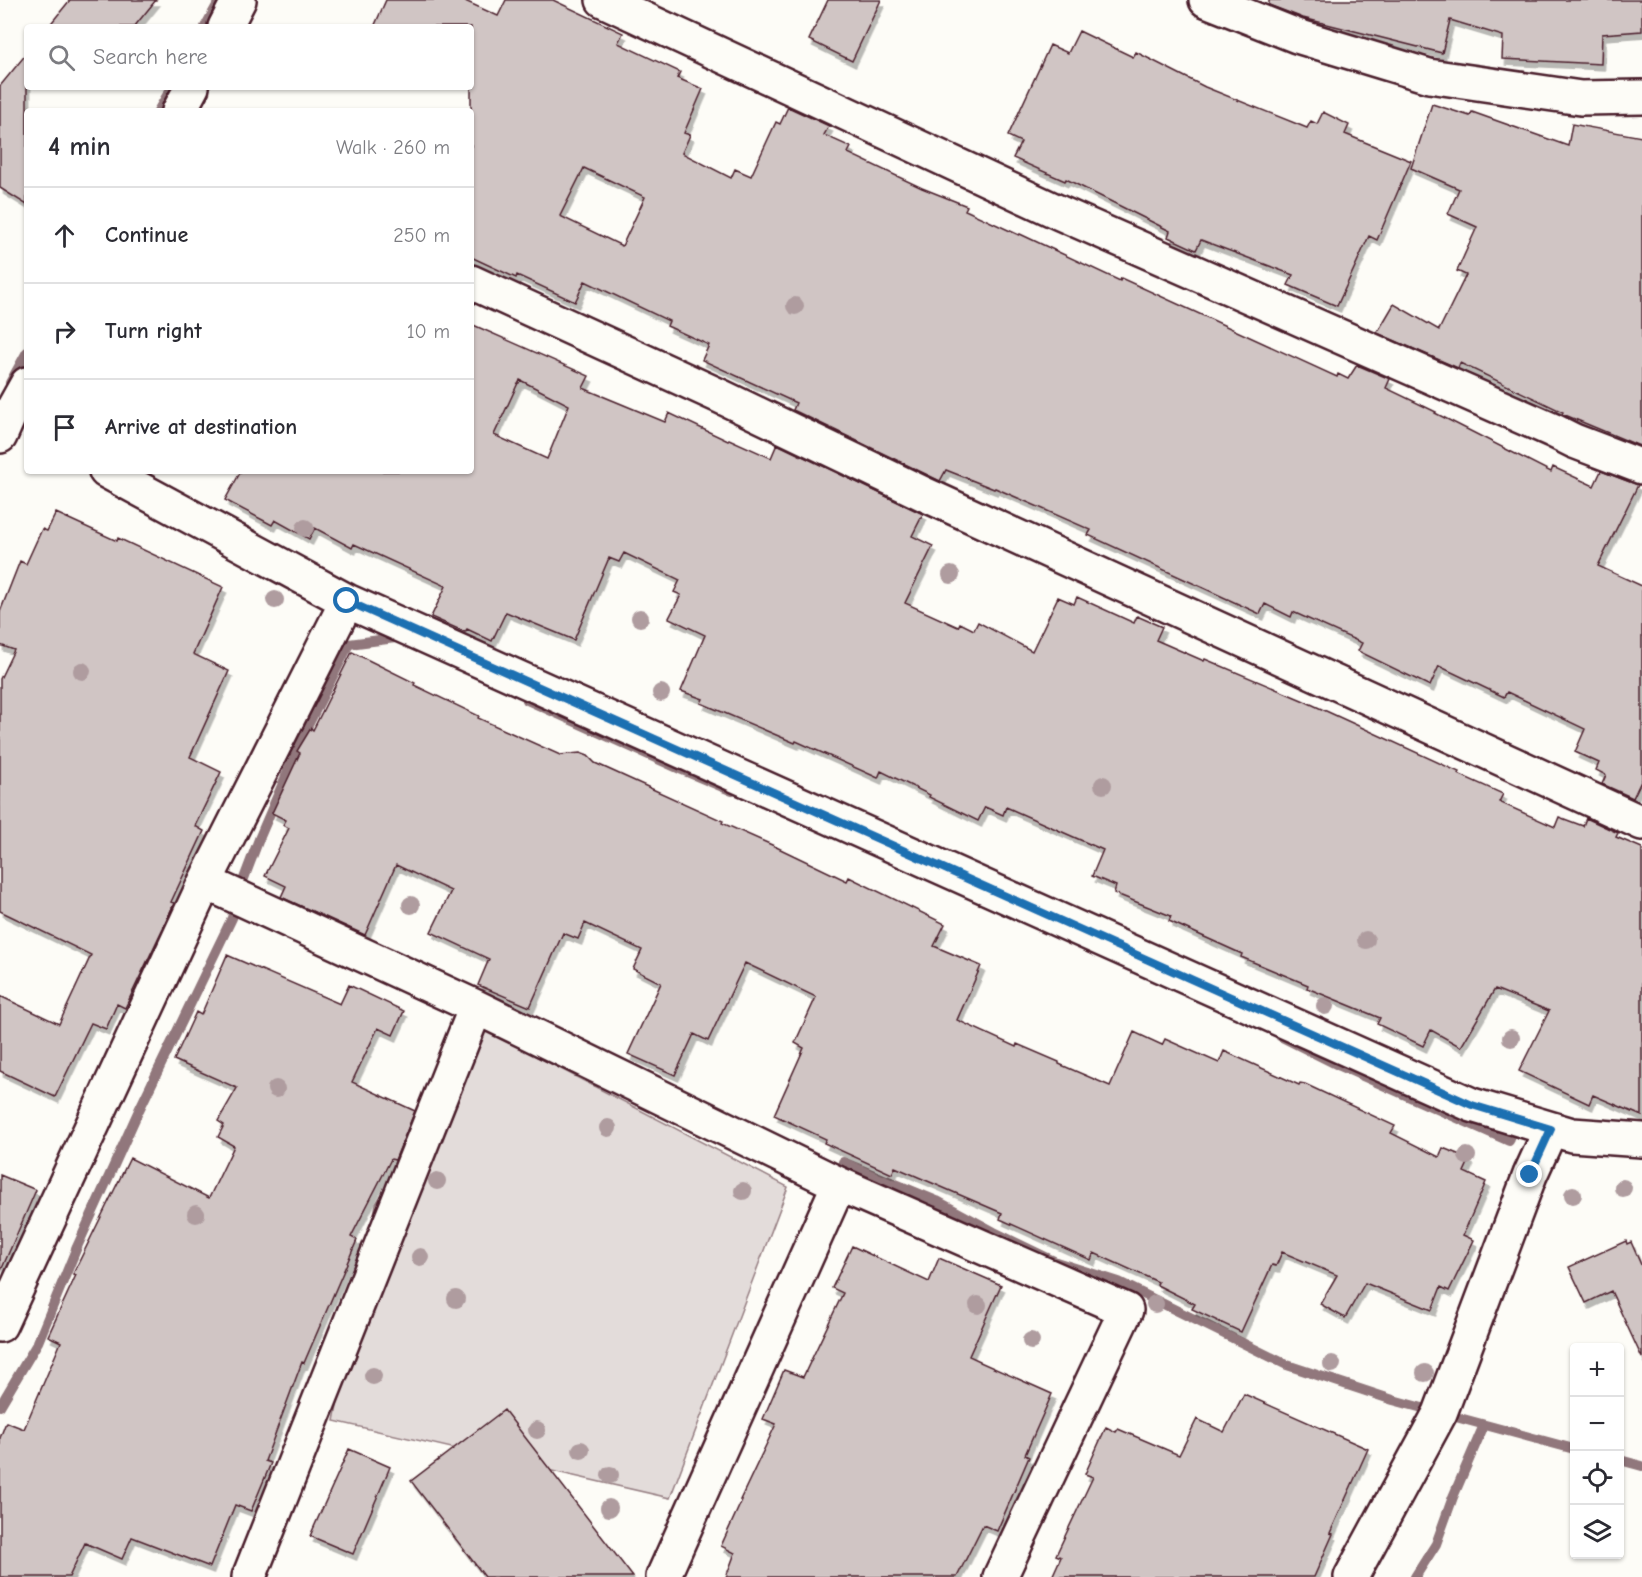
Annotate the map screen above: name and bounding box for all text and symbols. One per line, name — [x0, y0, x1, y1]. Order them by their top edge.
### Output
search box — [24, 24, 474, 90]
icon: search — [45, 41, 78, 74]
text: Search here — [93, 44, 208, 70]
text: 4 min — [48, 132, 111, 162]
text: Walk · 260 m — [336, 136, 450, 159]
icon: ahead — [48, 219, 81, 252]
text: Continue — [105, 222, 188, 248]
text: 250 m — [393, 224, 450, 247]
icon: right — [48, 315, 81, 348]
text: Turn right — [105, 318, 202, 344]
text: 10 m — [407, 320, 450, 343]
icon: arrive — [48, 411, 81, 444]
text: Arrive at destination — [105, 414, 297, 440]
route start — [333, 587, 359, 613]
route end — [1516, 1161, 1542, 1187]
map controls — [1570, 1343, 1624, 1559]
button: + — [1570, 1343, 1624, 1397]
button: − — [1570, 1397, 1624, 1451]
button: locate — [1570, 1451, 1624, 1505]
button: layers — [1570, 1505, 1624, 1559]

